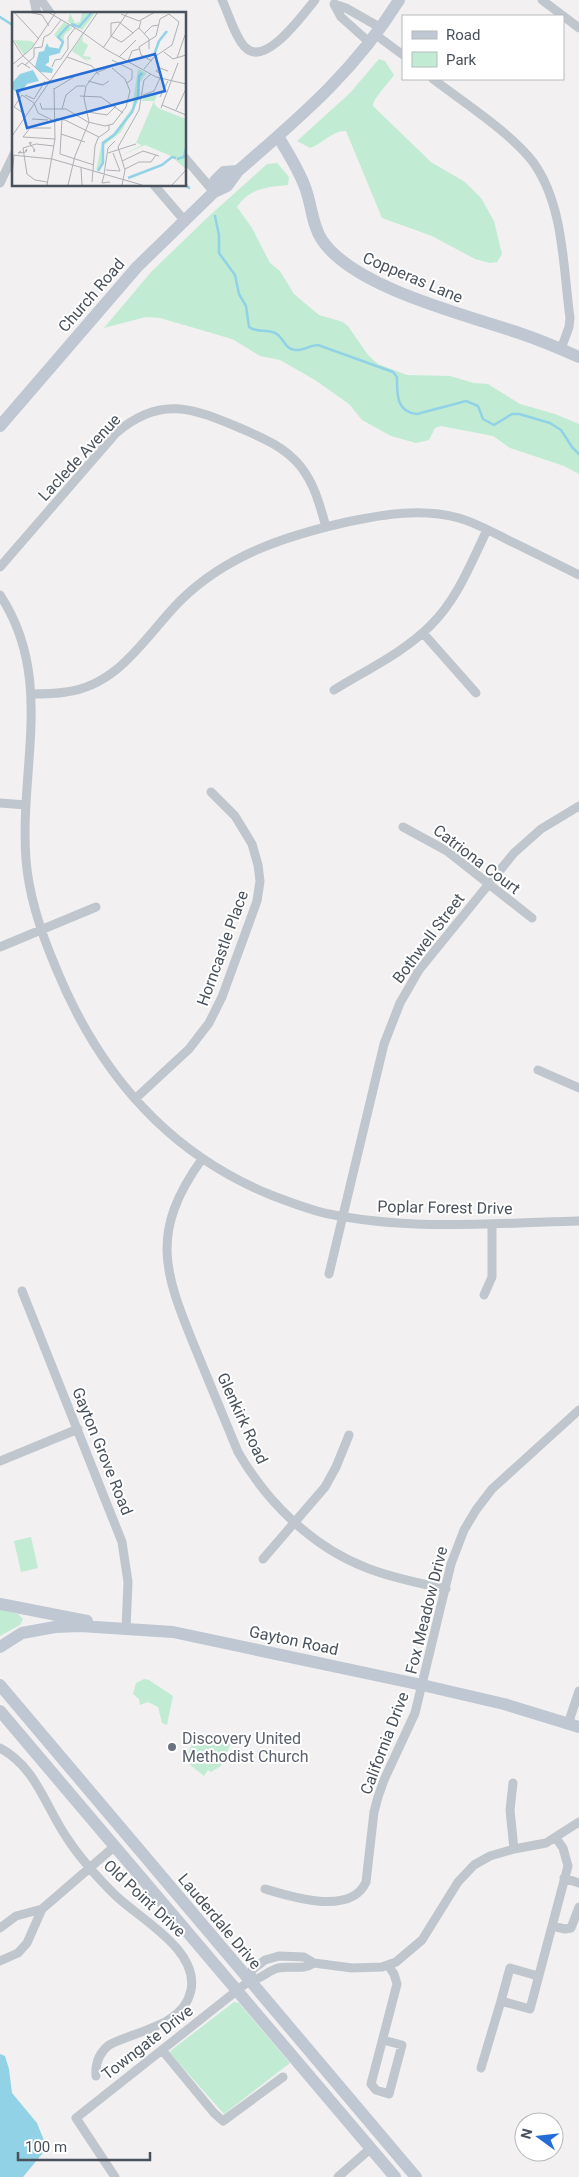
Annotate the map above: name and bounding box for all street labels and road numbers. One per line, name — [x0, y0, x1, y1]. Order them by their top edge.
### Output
street label: Copperas Lane — [360, 248, 466, 307]
street label: Church Road — [54, 255, 128, 336]
street label: Laclede Avenue — [34, 410, 124, 505]
street label: Catriona Court — [430, 821, 524, 898]
street label: Horncastle Place — [193, 888, 252, 1008]
street label: Bothwell Street — [388, 890, 468, 987]
street label: Poplar Forest Drive — [377, 1197, 513, 1218]
street label: Glenkirk Road — [213, 1370, 272, 1467]
street label: Gayton Grove Road — [68, 1385, 137, 1518]
street label: Fox Meadow Drive — [401, 1544, 452, 1676]
street label: Gayton Road — [248, 1622, 340, 1659]
street label: California Drive — [356, 1689, 413, 1797]
street label: Old Point Drive — [100, 1856, 189, 1941]
street label: Lauderdale Drive — [174, 1870, 265, 1973]
street label: Towngate Drive — [98, 2001, 197, 2084]

